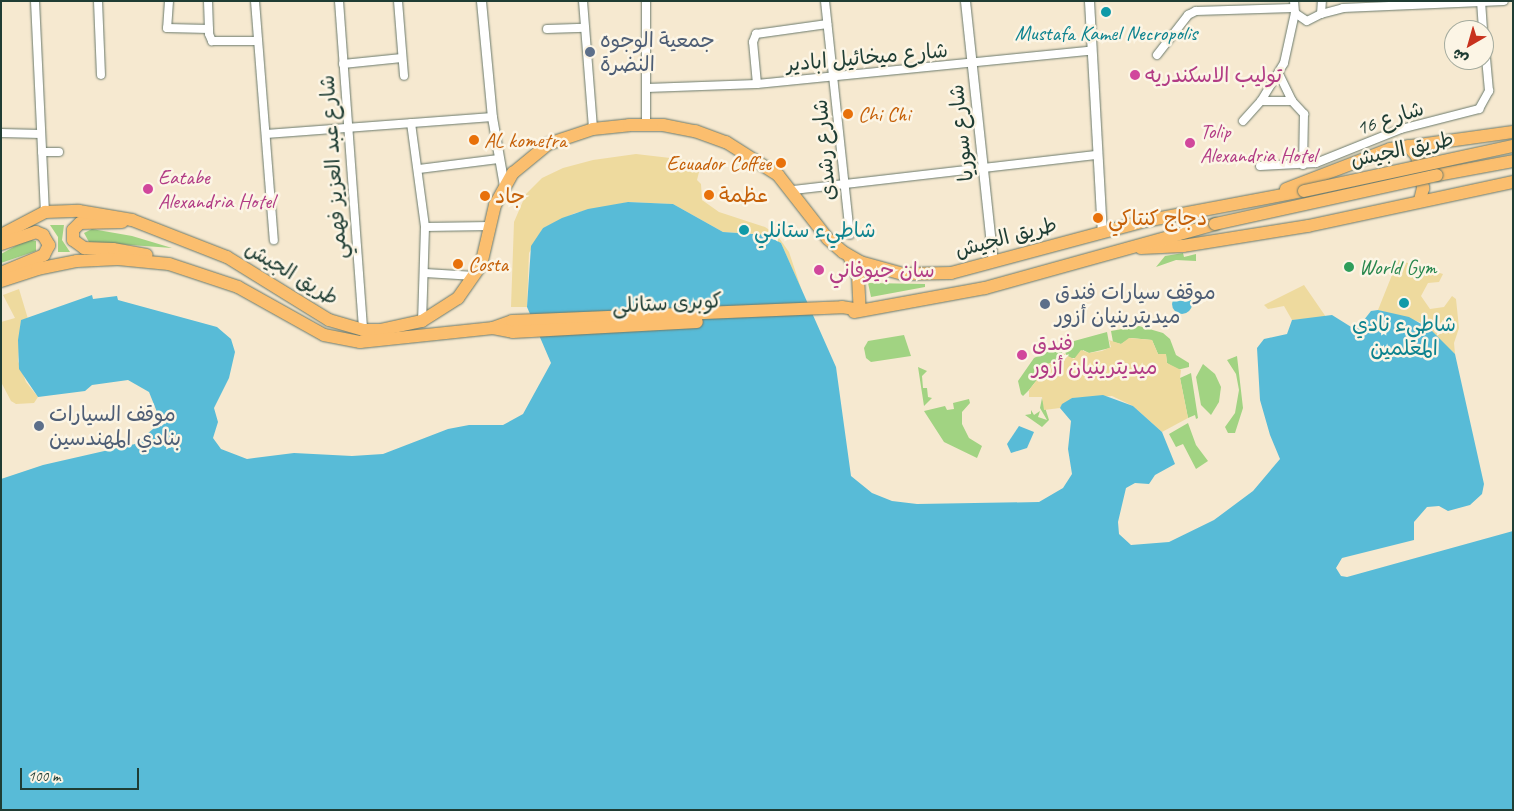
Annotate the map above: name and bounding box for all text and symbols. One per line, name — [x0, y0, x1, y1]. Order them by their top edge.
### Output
marker: Mustafa Kamel Necropolis — [1100, 6, 1112, 18]
place label: Mustafa Kamel Necropolis — [1014, 20, 1198, 46]
north arrow — [1444, 20, 1494, 70]
place label: جمعية الوجوه النضرة — [600, 27, 715, 77]
street label: شارع ميخائيل ابادير — [785, 37, 949, 77]
text: ش — [1449, 45, 1471, 68]
marker: جمعية الوجوه النضرة — [584, 46, 596, 58]
place label: توليب الاسكندريه — [1145, 62, 1282, 88]
marker: توليب الاسكندريه — [1129, 69, 1141, 81]
street label: شارع عبد العزيز فهمي — [314, 74, 352, 260]
street label: شارع سوريا — [943, 83, 979, 183]
street label: شارع 16 — [1353, 95, 1427, 141]
street label: شارع رشدى — [807, 98, 841, 202]
place label: Chi Chi — [858, 101, 910, 127]
marker: Chi Chi — [842, 108, 854, 120]
place label: Tolip Alexandria Hotel — [1200, 118, 1317, 168]
street label: طريق الجيش — [1348, 126, 1456, 172]
place label: AL kometra — [484, 127, 566, 153]
marker: AL kometra — [468, 134, 480, 146]
marker: Tolip Alexandria Hotel — [1184, 137, 1196, 149]
place label: Ecuador Coffee — [666, 150, 771, 176]
marker: Ecuador Coffee — [775, 157, 787, 169]
place label: Eatabe Alexandria Hotel — [158, 164, 275, 214]
place label: عظمة — [719, 182, 768, 208]
marker: Eatabe Alexandria Hotel — [142, 183, 154, 195]
place label: جاد — [495, 183, 525, 209]
marker: عظمة — [703, 189, 715, 201]
marker: جاد — [479, 190, 491, 202]
place label: دجاج كنتاكي — [1108, 205, 1207, 231]
street label: طريق الجيش — [952, 211, 1060, 263]
marker: دجاج كنتاكي — [1092, 212, 1104, 224]
place label: شاطيء ستانلي — [754, 217, 876, 243]
marker: شاطيء ستانلي — [738, 224, 750, 236]
street label: طريق الجيش — [241, 235, 343, 311]
place label: Costa — [468, 251, 508, 277]
place label: World Gym — [1359, 254, 1436, 280]
place label: سان جيوفاني — [829, 257, 935, 283]
marker: Costa — [452, 258, 464, 270]
marker: World Gym — [1343, 261, 1355, 273]
marker: سان جيوفاني — [813, 264, 825, 276]
place label: موقف سيارات فندق ميديترينيان أزور — [1055, 279, 1216, 329]
street label: كوبرى ستانلى — [611, 288, 723, 318]
marker: شاطيء نادي المعلمين — [1398, 297, 1410, 309]
marker: موقف سيارات فندق ميديترينيان أزور — [1039, 298, 1051, 310]
place label: شاطيء نادي المعلمين — [1352, 311, 1456, 361]
place label: فندق ميديترينيان أزور — [1032, 330, 1158, 380]
marker: فندق ميديترينيان أزور — [1016, 349, 1028, 361]
place label: موقف السيارات بنادي المهندسين — [49, 401, 181, 451]
marker: موقف السيارات بنادي المهندسين — [33, 420, 45, 432]
scale bar — [22, 758, 141, 790]
text: 100 m — [28, 767, 60, 786]

